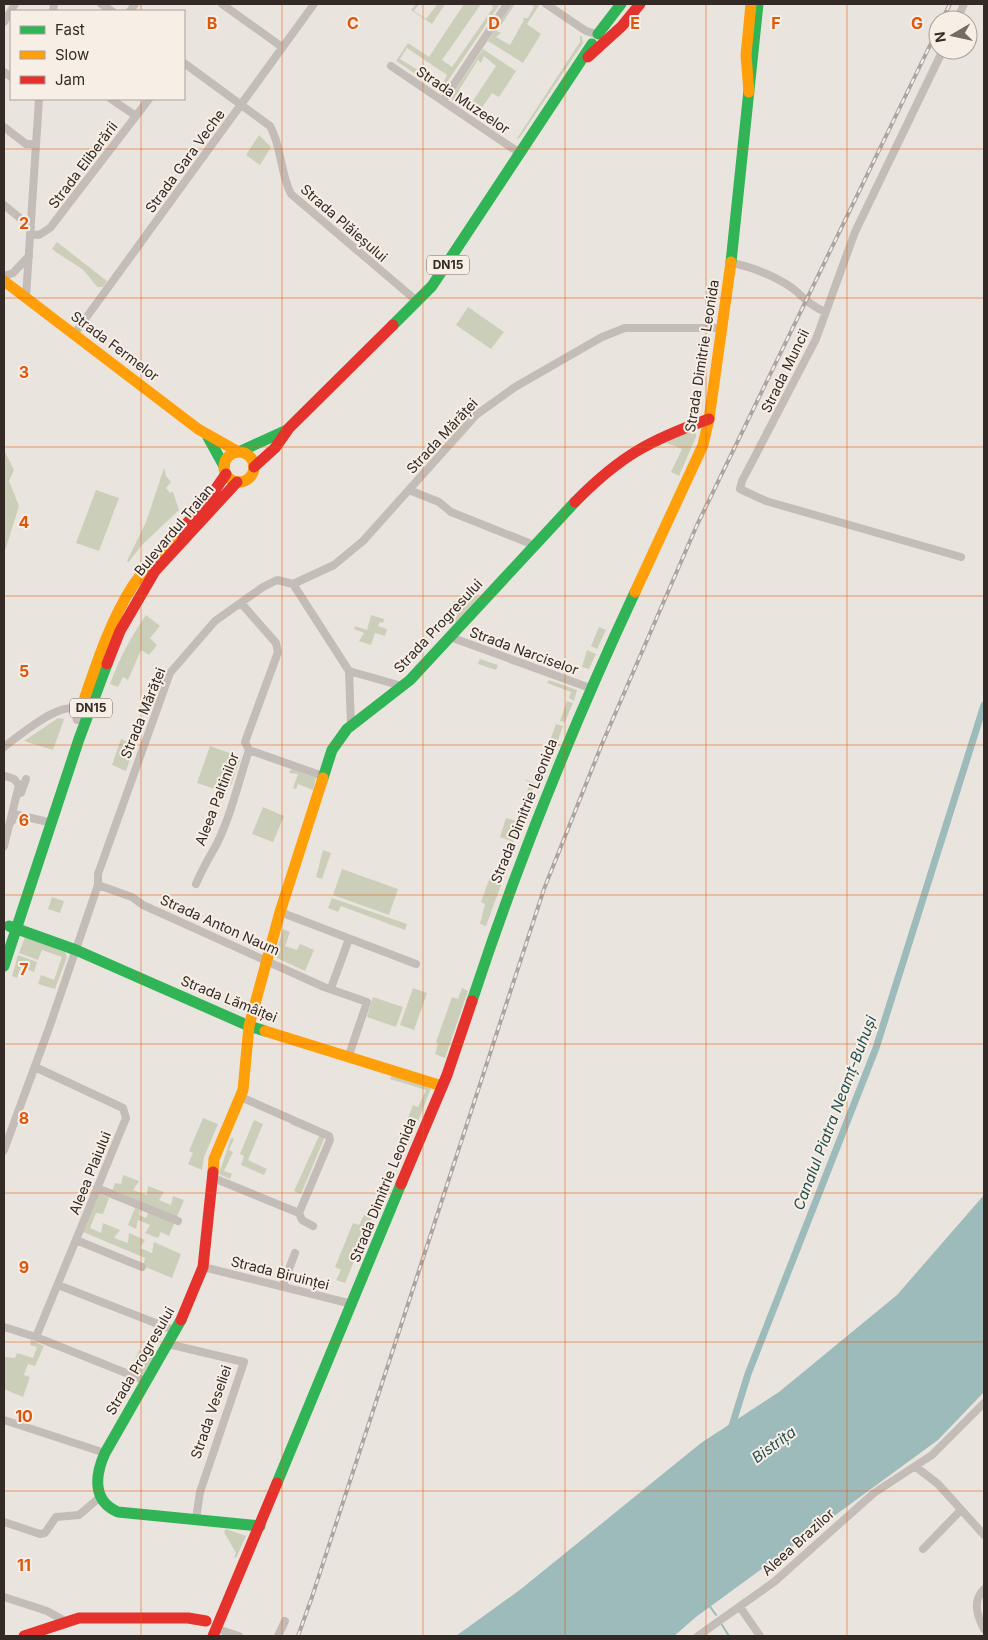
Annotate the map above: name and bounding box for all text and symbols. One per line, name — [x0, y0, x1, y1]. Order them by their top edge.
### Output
legend — [10, 10, 185, 100]
north arrow — [928, 10, 978, 60]
text: B — [207, 13, 217, 33]
text: C — [347, 13, 359, 33]
text: D — [488, 13, 500, 33]
text: E — [630, 13, 640, 33]
text: F — [771, 13, 781, 33]
text: G — [911, 13, 923, 33]
text: Fast — [55, 20, 85, 39]
text: N — [930, 31, 949, 44]
text: Slow — [55, 45, 89, 64]
street label: Strada Muzeelor — [413, 62, 513, 137]
text: Jam — [55, 70, 85, 89]
street label: Strada Gara Veche — [141, 106, 228, 216]
street label: Strada Eliberării — [44, 118, 121, 212]
street label: Strada Plăieșului — [297, 180, 391, 266]
text: 2 — [19, 213, 29, 233]
road number: DN15 — [427, 256, 469, 274]
street label: Strada Dimitrie Leonida — [681, 278, 722, 433]
street label: Strada Fermelor — [68, 307, 163, 384]
street label: Strada Muncii — [757, 326, 812, 415]
text: 3 — [19, 362, 29, 382]
street label: Strada Mărăței — [402, 394, 482, 478]
street label: Bulevardul Traian — [130, 480, 217, 579]
text: 4 — [19, 512, 30, 532]
street label: Strada Progresului — [390, 575, 485, 676]
street label: Strada Narciselor — [467, 623, 581, 678]
text: 5 — [19, 661, 29, 681]
street label: Strada Mărăței — [117, 665, 169, 761]
road number: DN15 — [70, 698, 112, 718]
street label: Strada Dimitrie Leonida — [487, 736, 560, 886]
street label: Aleea Paltinilor — [191, 750, 242, 848]
text: 6 — [19, 810, 29, 830]
street label: Strada Anton Naum — [158, 891, 283, 959]
text: 7 — [19, 959, 29, 979]
street label: Strada Lămâiței — [178, 971, 280, 1027]
water label: Canalul Piatra Neamț-Buhuși — [789, 1013, 881, 1213]
text: 8 — [19, 1108, 29, 1128]
street label: Strada Dimitrie Leonida — [346, 1115, 419, 1265]
street label: Aleea Plaiului — [65, 1129, 114, 1217]
street label: Strada Biruinței — [229, 1252, 331, 1294]
text: 9 — [19, 1257, 29, 1277]
street label: Strada Progresului — [102, 1304, 177, 1418]
street label: Strada Veseliei — [187, 1363, 235, 1461]
text: 10 — [15, 1406, 33, 1426]
water label: Bistrița — [748, 1422, 799, 1467]
street label: Aleea Brazilor — [758, 1505, 837, 1579]
text: 11 — [17, 1555, 31, 1575]

